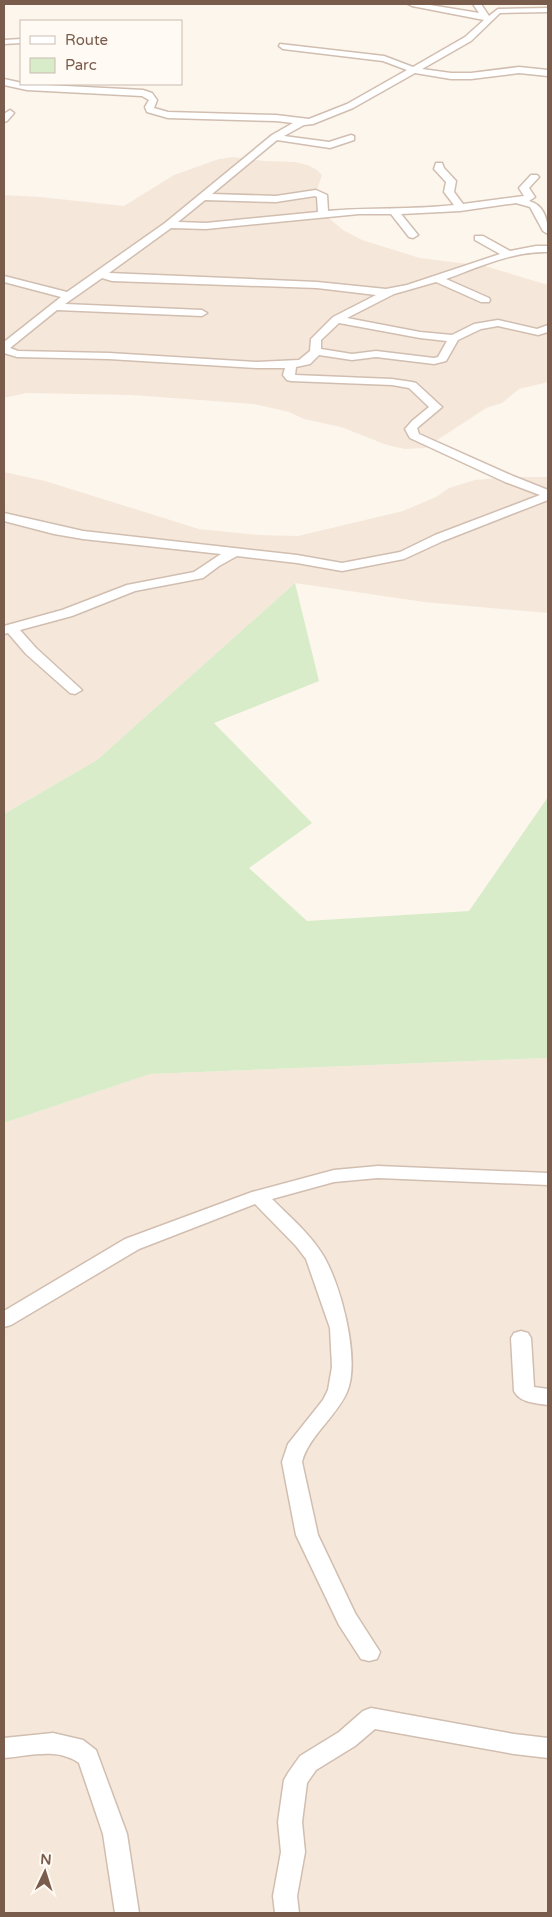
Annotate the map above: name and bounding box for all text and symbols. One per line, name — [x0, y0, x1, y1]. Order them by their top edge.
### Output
legend — [20, 20, 182, 85]
text: Route — [65, 31, 108, 49]
text: Parc — [65, 56, 97, 74]
north arrow — [20, 1847, 70, 1897]
text: N — [40, 1851, 52, 1868]

